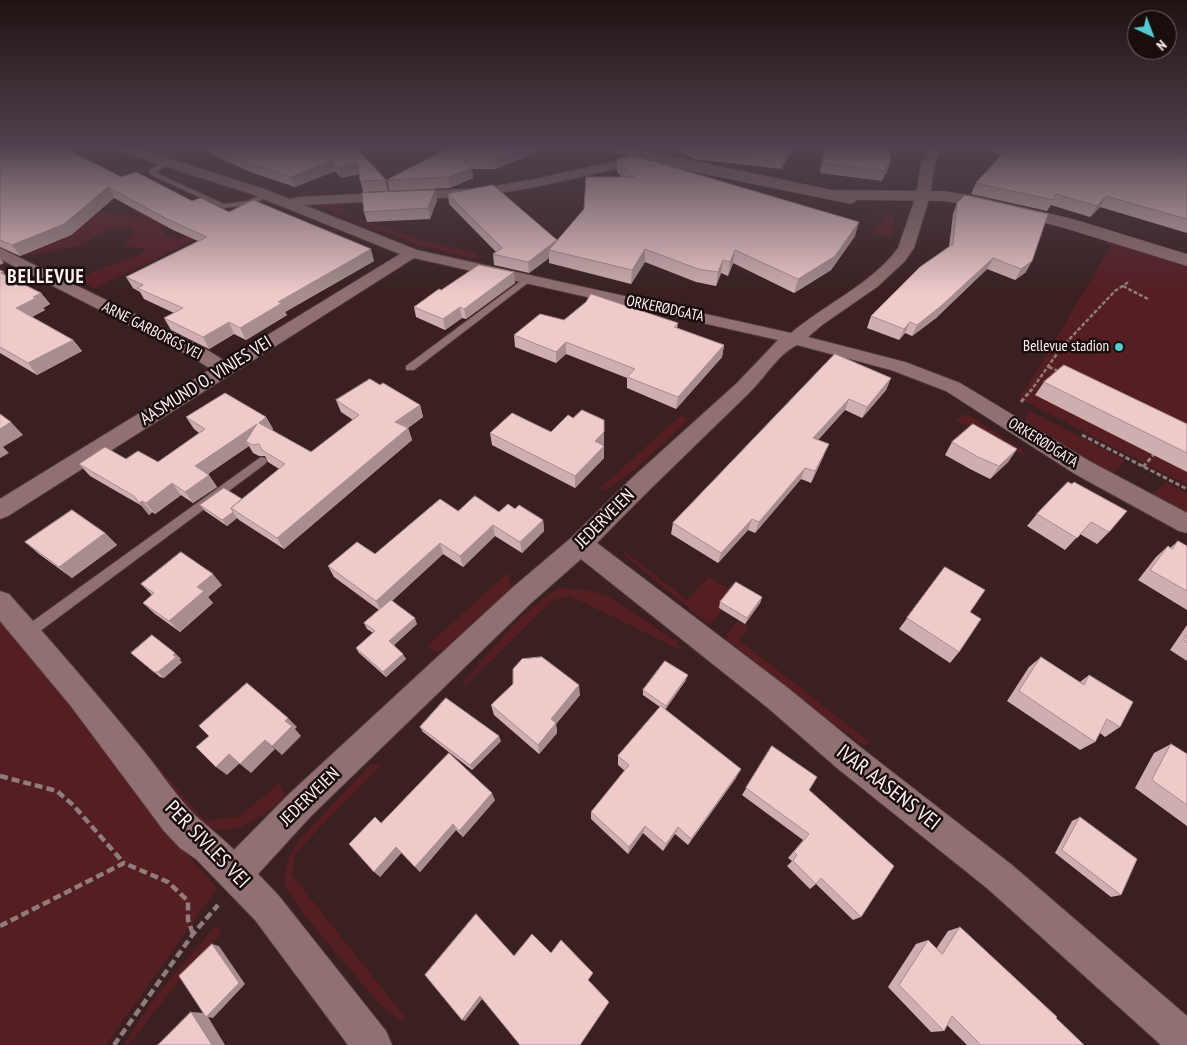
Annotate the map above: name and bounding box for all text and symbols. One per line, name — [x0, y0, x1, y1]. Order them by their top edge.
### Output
north arrow — [1127, 10, 1177, 60]
text: N — [1153, 36, 1170, 54]
district label: BELLEVUE — [6, 267, 86, 289]
street label: ORKERØDGATA — [625, 292, 705, 326]
street label: ARNE GARBORGS VEI — [99, 298, 205, 364]
street label: AASMUND O. VINJES VEI — [136, 332, 276, 430]
place label: Bellevue stadion — [1023, 338, 1109, 356]
marker: Bellevue stadion — [1113, 341, 1125, 353]
street label: ORKERØDGATA — [1005, 414, 1081, 472]
street label: JEDERVEIEN — [571, 485, 639, 553]
street label: IVAR AASENS VEI — [831, 740, 945, 836]
street label: JEDERVEIEN — [276, 763, 344, 831]
street label: PER SIVLES VEI — [159, 796, 255, 894]

